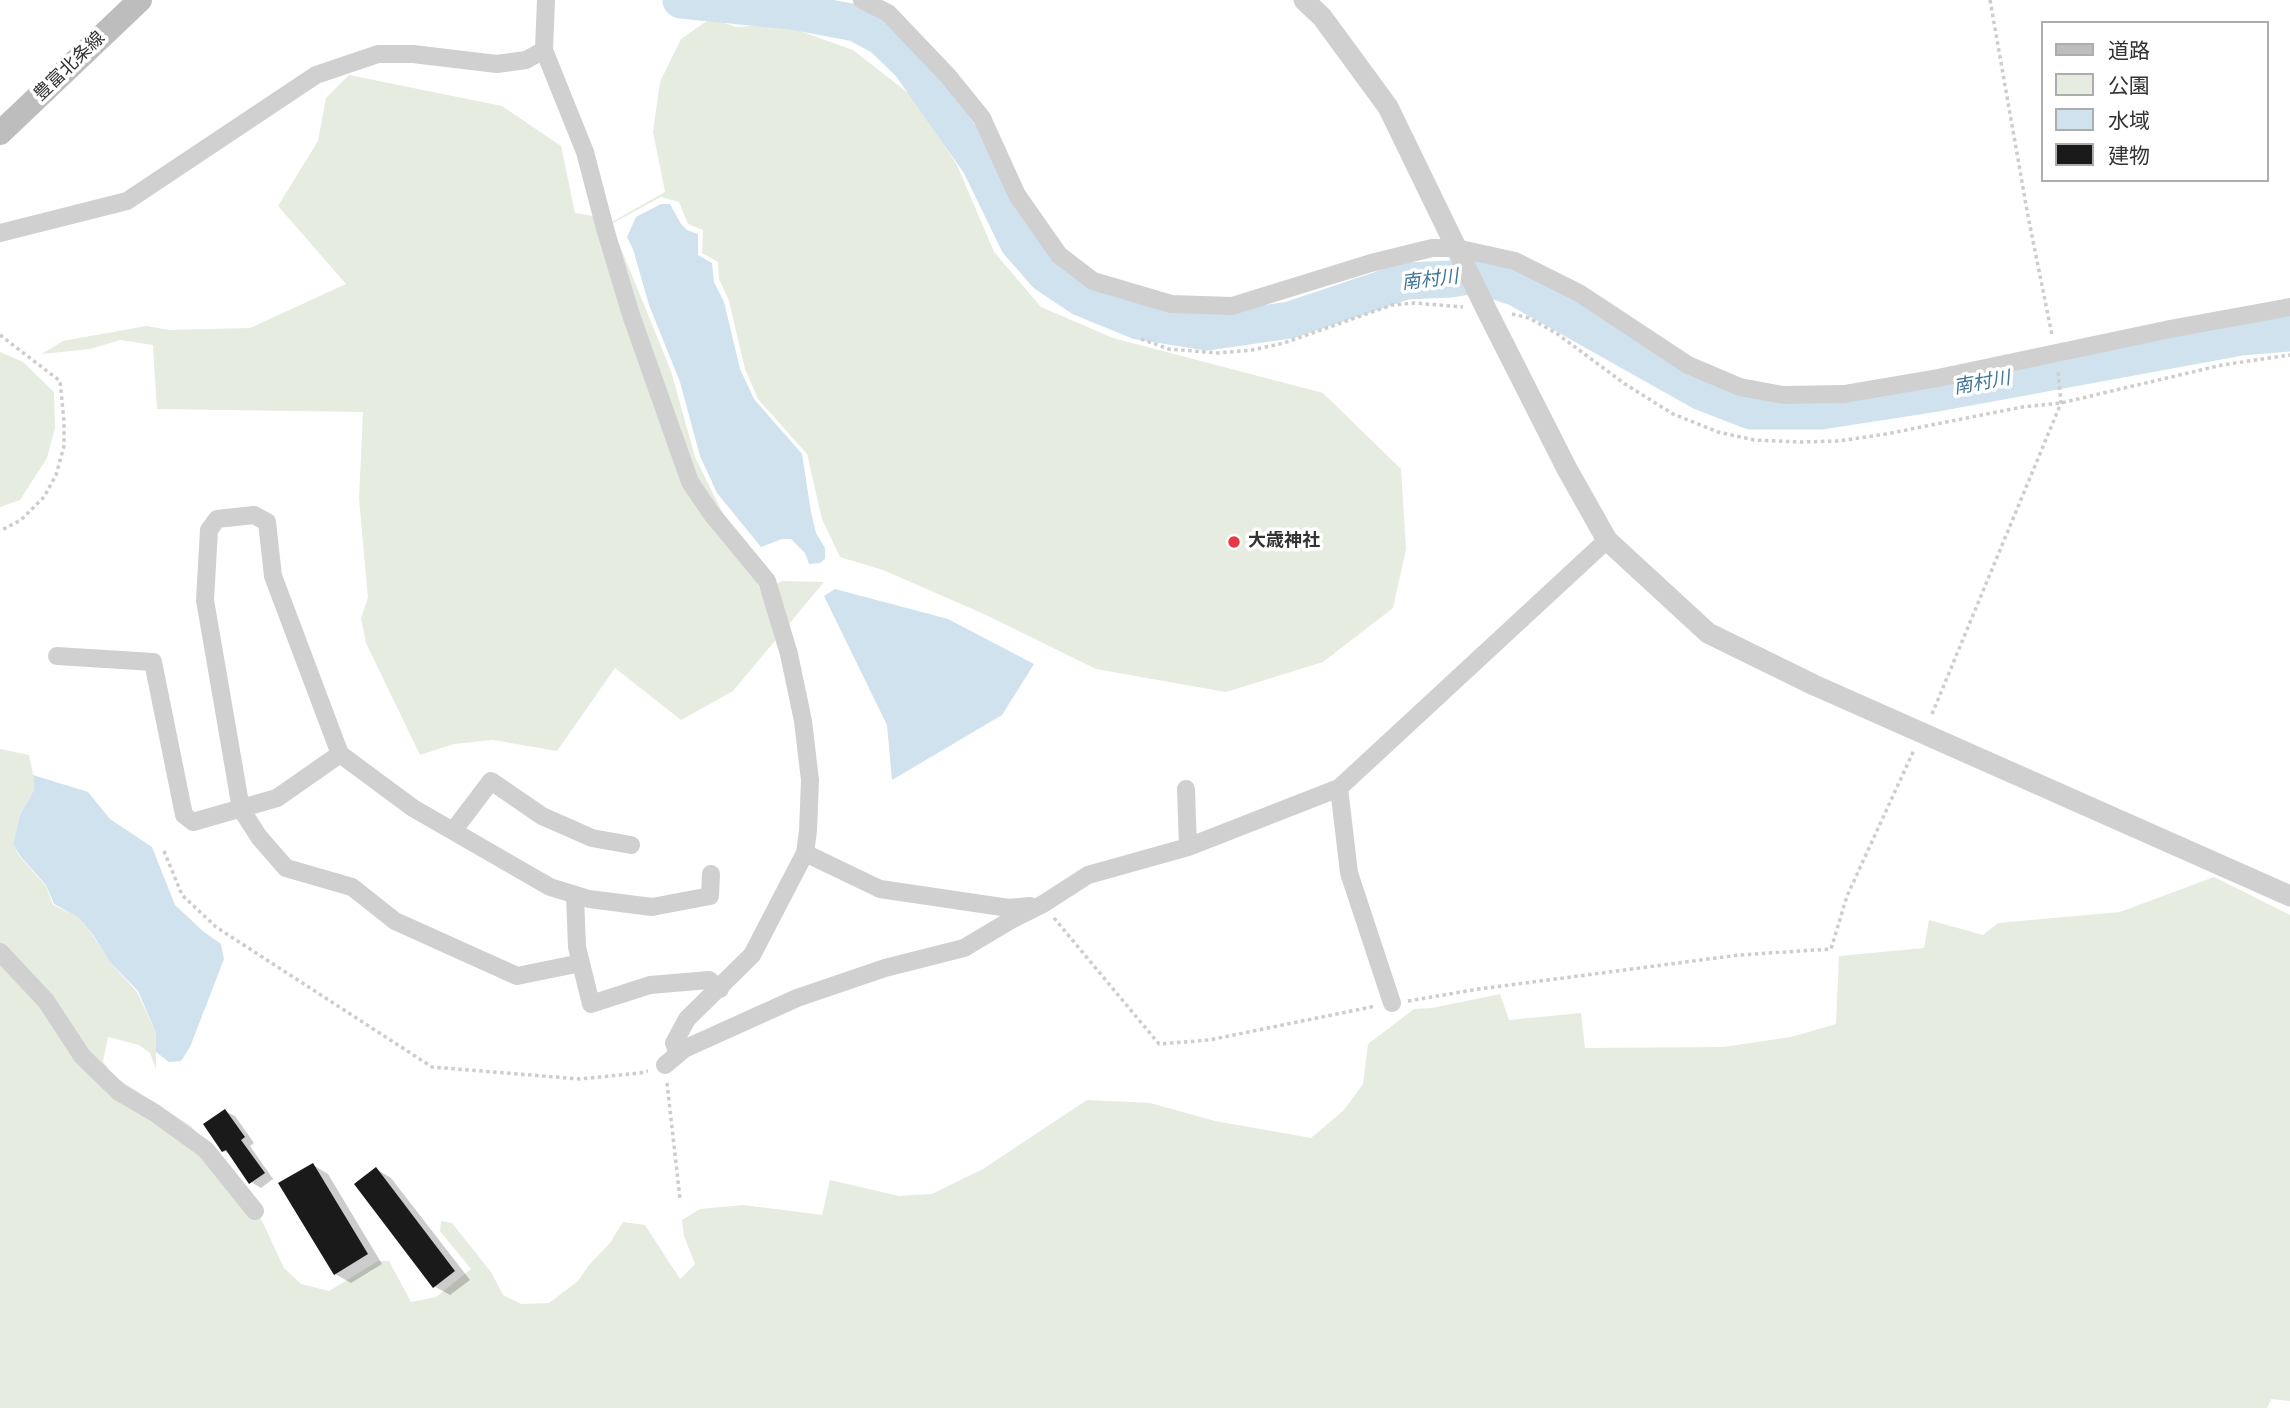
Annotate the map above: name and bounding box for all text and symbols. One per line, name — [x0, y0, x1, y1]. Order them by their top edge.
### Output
legend — [2042, 21, 2269, 182]
street label: 豊富北条線 — [30, 28, 110, 106]
text: 道路 — [2108, 37, 2150, 65]
text: 公園 — [2108, 72, 2150, 100]
text: 水域 — [2108, 107, 2150, 135]
text: 建物 — [2108, 142, 2150, 170]
water label: 南村川 — [1400, 266, 1460, 296]
water label: 南村川 — [1952, 368, 2012, 400]
place label: 大歳神社 — [1248, 531, 1320, 553]
marker: 大歳神社 — [1226, 534, 1242, 550]

